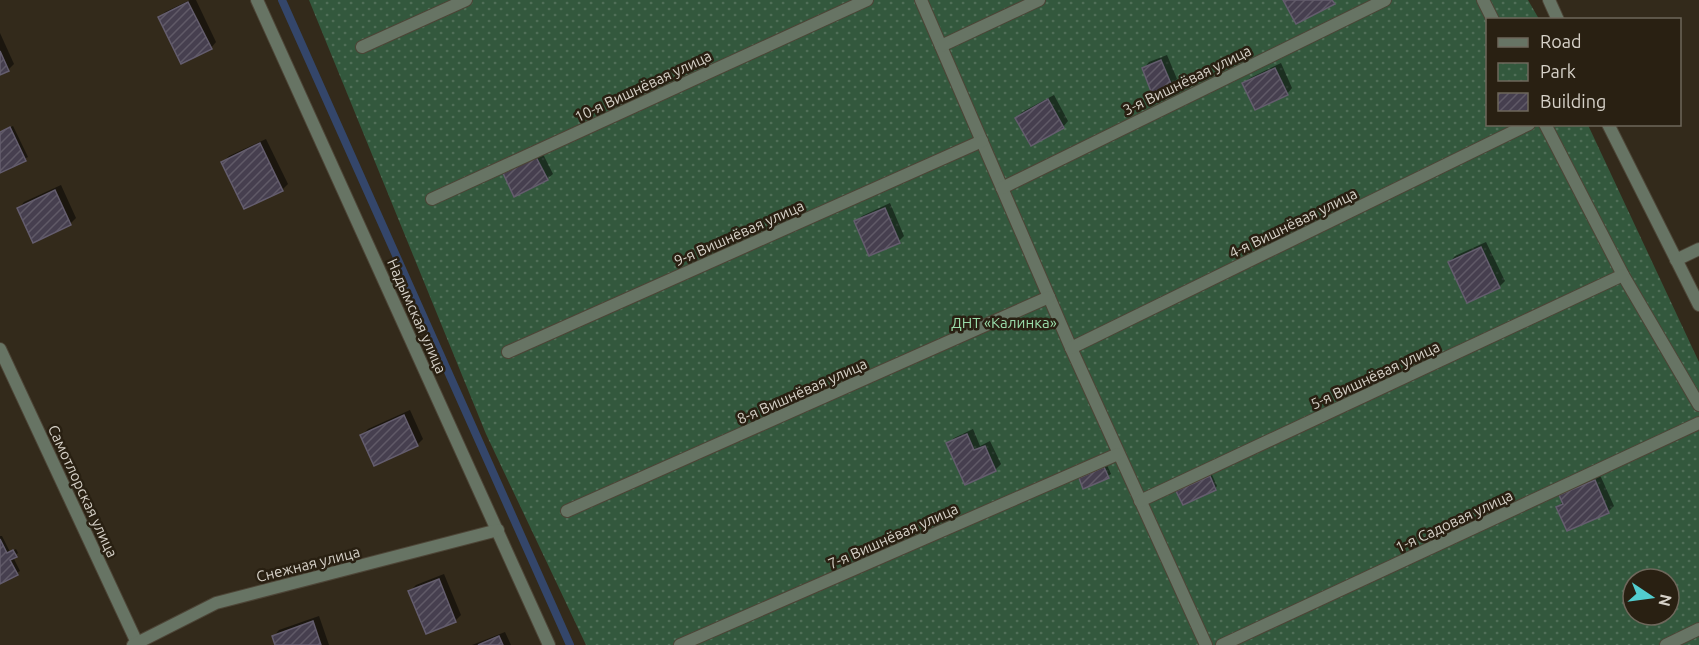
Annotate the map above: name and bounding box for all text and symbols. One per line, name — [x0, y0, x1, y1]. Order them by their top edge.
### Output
legend — [1486, 18, 1681, 126]
text: Road — [1540, 31, 1582, 51]
street label: 3-я Вишнёвая улица — [1120, 42, 1254, 118]
street label: 10-я Вишнёвая улица — [572, 47, 714, 125]
text: Park — [1540, 61, 1576, 81]
text: Building — [1540, 91, 1606, 111]
street label: 4-я Вишнёвая улица — [1226, 185, 1360, 261]
street label: 9-я Вишнёвая улица — [671, 197, 807, 269]
street label: Надымская улица — [384, 256, 450, 376]
park label: ДНТ «Калинка» — [951, 314, 1057, 331]
street label: 5-я Вишнёвая улица — [1308, 338, 1442, 412]
street label: 8-я Вишнёвая улица — [734, 355, 870, 427]
street label: Самотлорская улица — [45, 422, 121, 560]
street label: 1-я Садовая улица — [1393, 486, 1515, 556]
street label: 7-я Вишнёвая улица — [825, 500, 961, 572]
street label: Снежная улица — [254, 543, 362, 585]
north arrow — [1621, 567, 1681, 627]
text: N — [1656, 593, 1676, 608]

